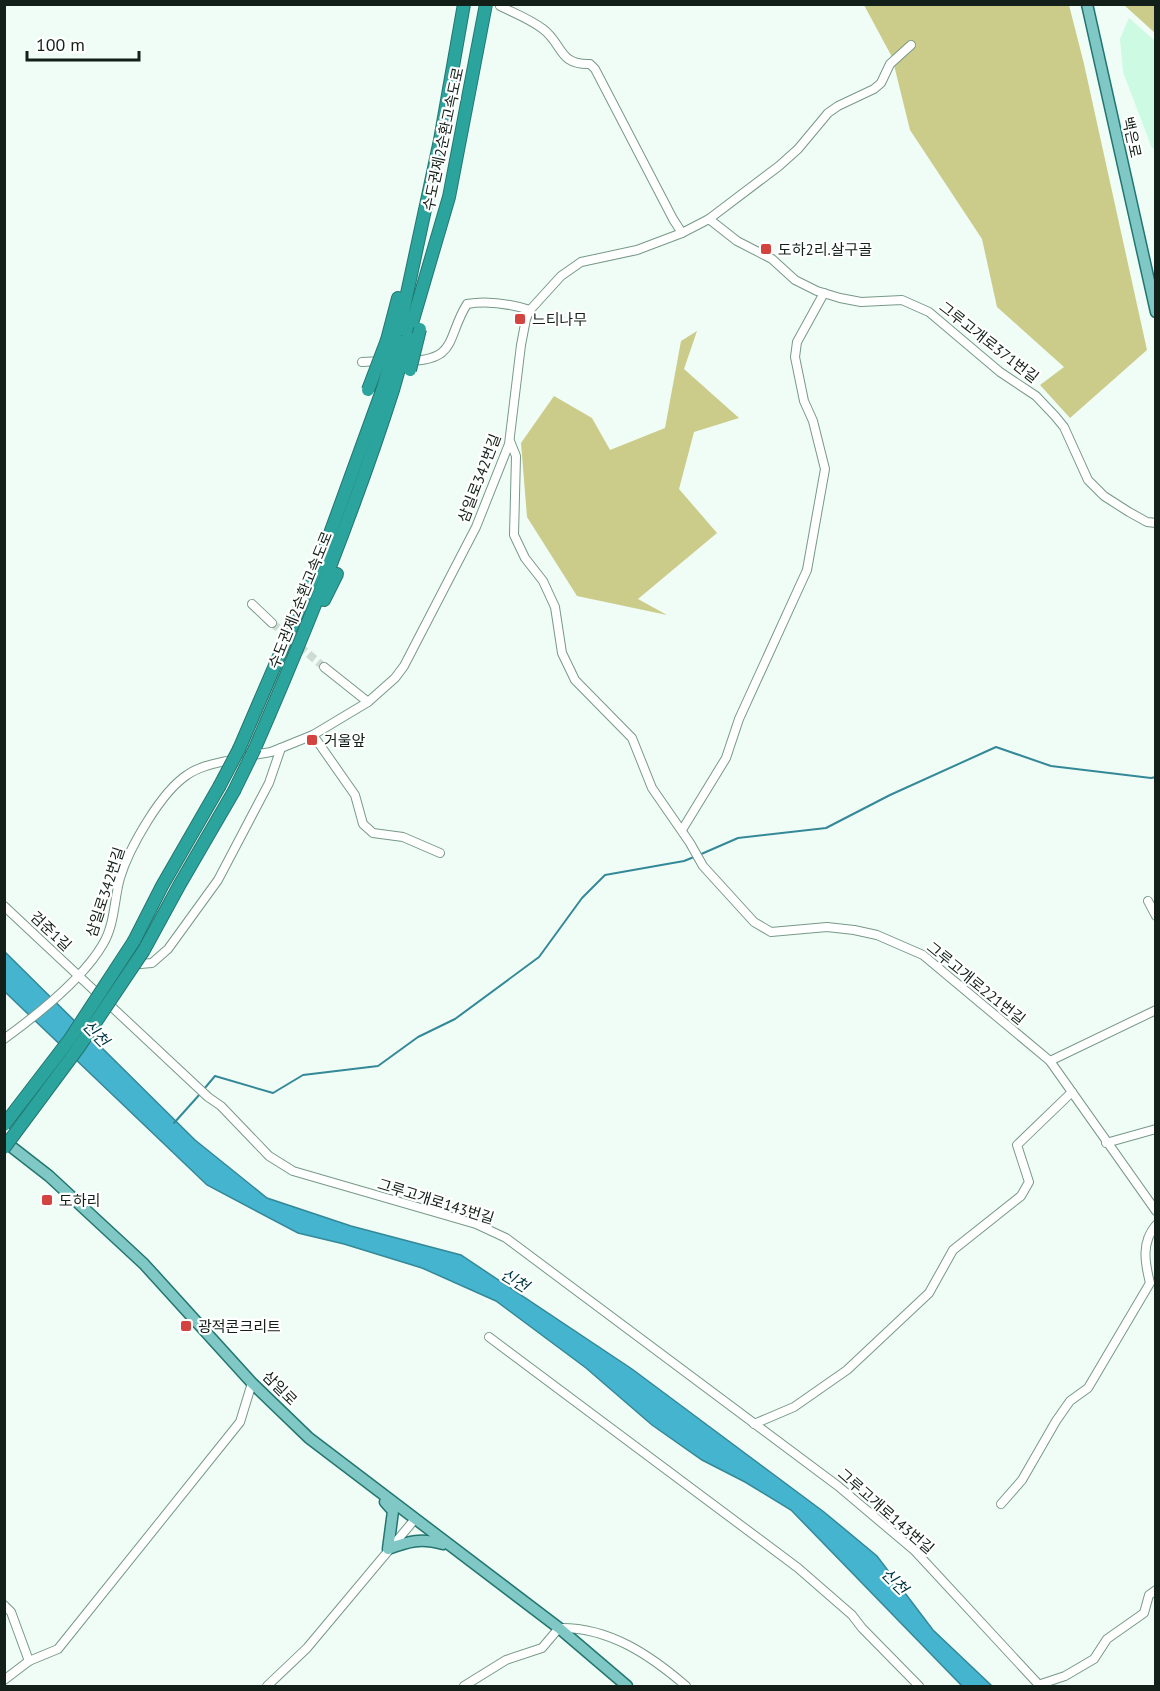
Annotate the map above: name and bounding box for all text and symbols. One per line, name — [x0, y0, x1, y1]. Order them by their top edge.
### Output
scale bar — [27, 24, 140, 62]
text: 100 m — [36, 33, 85, 56]
street label: 수도권제2순환고속도로 — [419, 66, 467, 212]
street label: 백은로 — [1118, 115, 1146, 159]
place label: 도하2리.살구골 — [778, 240, 872, 259]
marker: 도하2리.살구골 — [759, 242, 773, 256]
street label: 그루고개로371번길 — [935, 297, 1043, 387]
place label: 느티나무 — [532, 310, 587, 329]
marker: 느티나무 — [513, 312, 527, 326]
street label: 삼일로342번길 — [453, 431, 505, 525]
street label: 수도권제2순환고속도로 — [264, 529, 336, 671]
place label: 거울앞 — [324, 731, 366, 750]
marker: 거울앞 — [305, 733, 319, 747]
street label: 삼일로342번길 — [82, 845, 128, 939]
street label: 검준1길 — [26, 907, 76, 955]
street label: 그루고개로221번길 — [923, 937, 1029, 1029]
water label: 신천 — [79, 1015, 115, 1052]
street label: 그루고개로143번길 — [375, 1174, 497, 1228]
place label: 도하리 — [59, 1191, 100, 1210]
marker: 도하리 — [40, 1193, 54, 1207]
water label: 신천 — [497, 1264, 535, 1297]
place label: 광적콘크리트 — [198, 1317, 281, 1336]
marker: 광적콘크리트 — [179, 1319, 193, 1333]
street label: 삼일로 — [259, 1367, 301, 1409]
street label: 그루고개로143번길 — [834, 1464, 938, 1558]
water label: 신천 — [878, 1564, 914, 1600]

